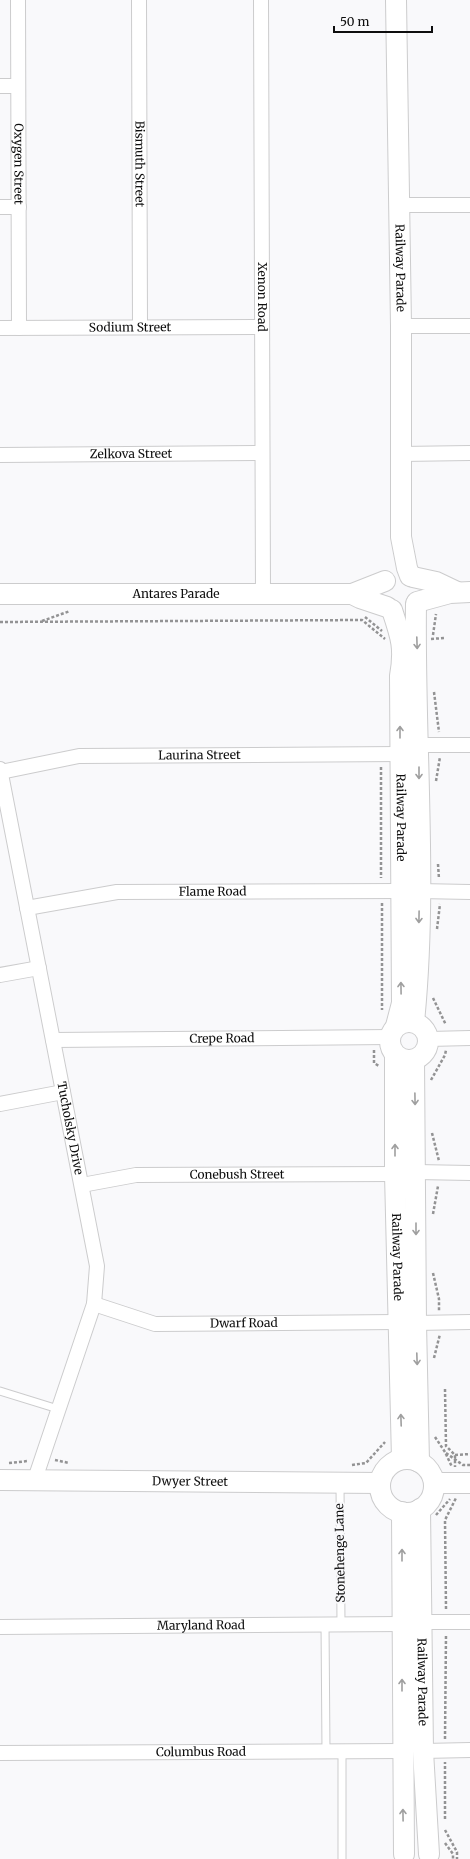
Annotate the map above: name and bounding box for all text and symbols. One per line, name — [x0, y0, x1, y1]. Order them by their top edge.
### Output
scale bar — [334, 8, 432, 34]
text: 50 m — [340, 14, 369, 29]
street label: Bismuth Street — [132, 121, 148, 208]
street label: Oxygen Street — [11, 123, 27, 205]
street label: Railway Parade — [392, 224, 409, 312]
street label: Xenon Road — [255, 262, 270, 332]
street label: Sodium Street — [89, 319, 171, 335]
street label: Zelkova Street — [90, 446, 173, 461]
street label: Antares Parade — [131, 586, 220, 601]
one-way arrow — [413, 636, 421, 649]
one-way arrow — [396, 726, 404, 739]
street label: Laurina Street — [158, 747, 241, 763]
one-way arrow — [415, 766, 422, 779]
street label: Railway Parade — [394, 774, 409, 862]
street label: Flame Road — [179, 884, 246, 899]
one-way arrow — [415, 910, 423, 923]
one-way arrow — [398, 982, 405, 995]
street label: Crepe Road — [189, 1030, 255, 1046]
street label: Tucholsky Drive — [54, 1080, 87, 1176]
one-way arrow — [411, 1092, 418, 1105]
one-way arrow — [391, 1144, 399, 1157]
street label: Conebush Street — [190, 1166, 285, 1182]
street label: Railway Parade — [389, 1213, 406, 1301]
one-way arrow — [412, 1222, 420, 1235]
street label: Dwarf Road — [210, 1315, 278, 1331]
one-way arrow — [413, 1352, 420, 1365]
one-way arrow — [397, 1414, 405, 1427]
street label: Dwyer Street — [152, 1473, 228, 1489]
street label: Stonehenge Lane — [331, 1503, 348, 1603]
one-way arrow — [398, 1549, 406, 1562]
street label: Maryland Road — [157, 1617, 245, 1633]
street label: Railway Parade — [415, 1638, 431, 1726]
one-way arrow — [398, 1679, 406, 1692]
street label: Columbus Road — [156, 1744, 246, 1759]
one-way arrow — [399, 1809, 407, 1822]

